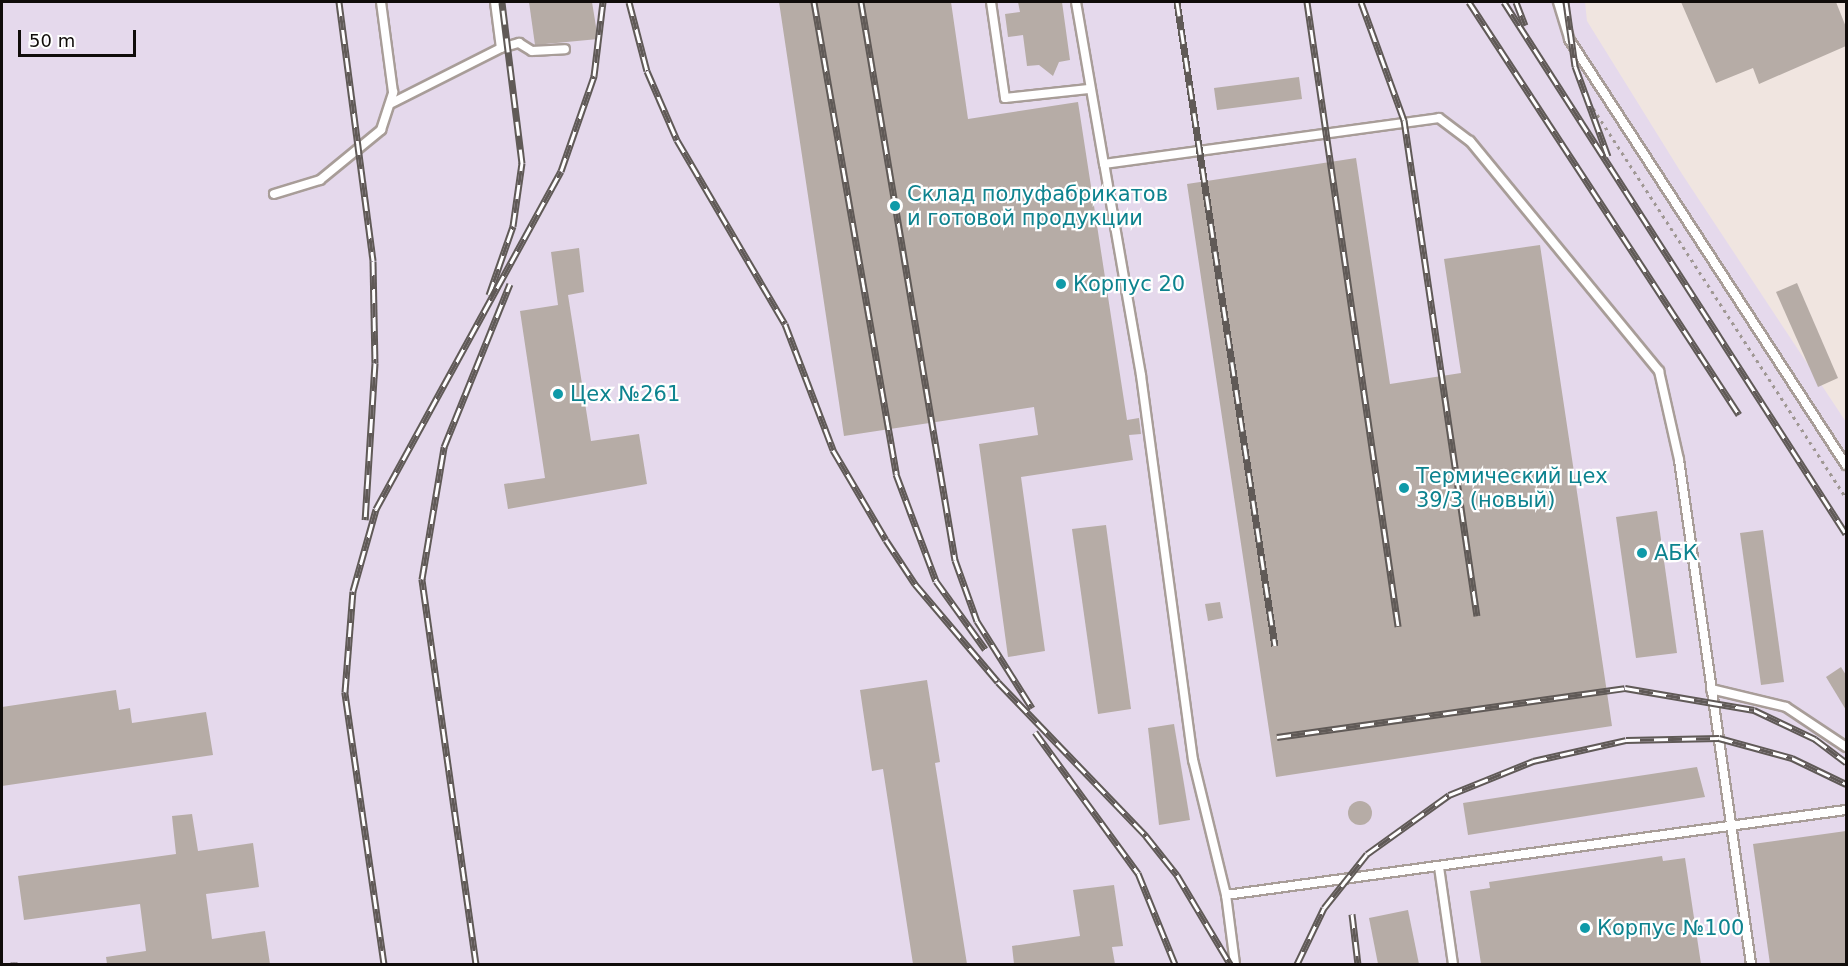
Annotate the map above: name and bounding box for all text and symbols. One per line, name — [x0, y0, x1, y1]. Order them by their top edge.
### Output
scale bar — [21, 18, 140, 56]
text: 50 m — [29, 30, 75, 51]
place label: Склад полуфабрикатов и готовой продукции — [907, 181, 1168, 231]
marker: Склад полуфабрикатов и готовой продукции — [888, 199, 902, 213]
place label: Корпус 20 — [1073, 271, 1185, 297]
marker: Корпус 20 — [1054, 277, 1068, 291]
place label: Цех №261 — [570, 381, 680, 407]
marker: Цех №261 — [551, 387, 565, 401]
place label: Термический цех 39/3 (новый) — [1416, 463, 1608, 513]
marker: Термический цех 39/3 (новый) — [1397, 481, 1411, 495]
place label: АБК — [1654, 540, 1698, 566]
marker: АБК — [1635, 546, 1649, 560]
place label: Корпус №100 — [1597, 915, 1744, 941]
marker: Корпус №100 — [1578, 921, 1592, 935]

